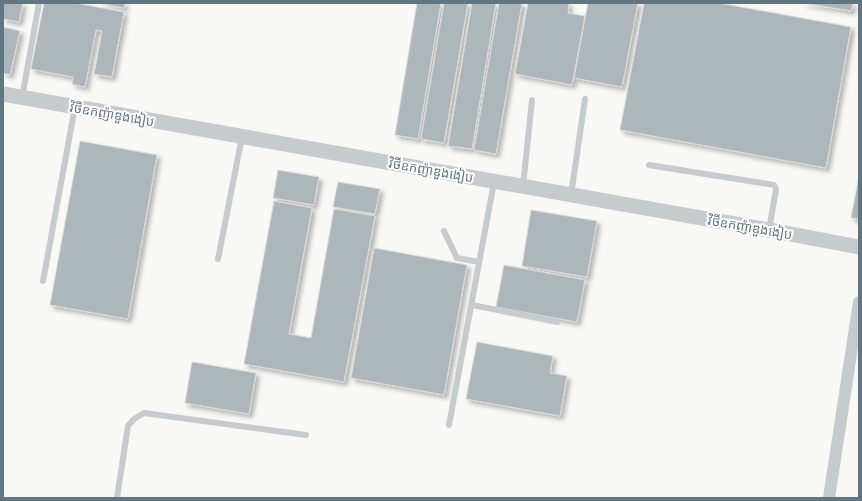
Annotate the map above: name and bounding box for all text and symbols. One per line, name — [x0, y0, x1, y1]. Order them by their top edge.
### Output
street label: វិថីឧកញ៉ាឌួងងៀប — [67, 98, 156, 130]
street label: វិថីឧកញ៉ាឌួងងៀប — [386, 154, 475, 186]
street label: វិថីឧកញ៉ាឌួងងៀប — [705, 211, 794, 243]

